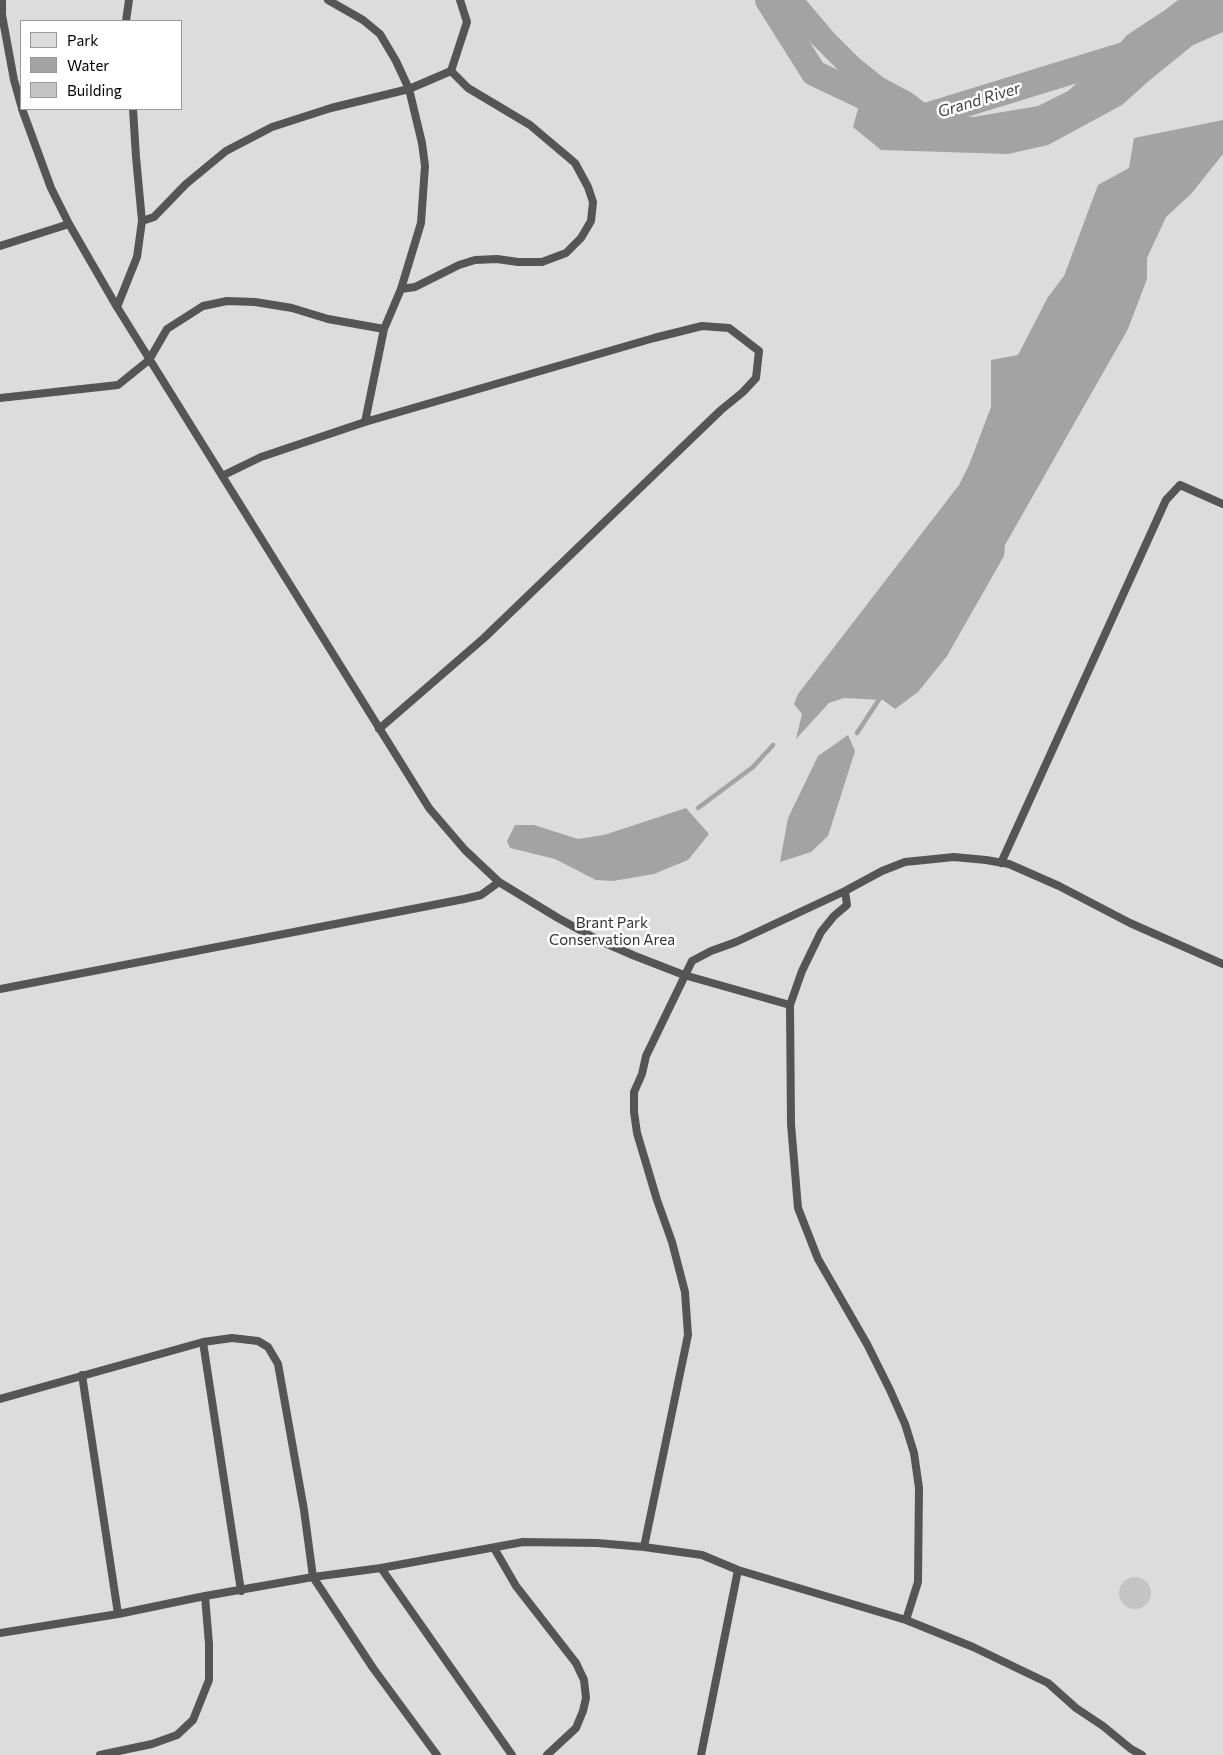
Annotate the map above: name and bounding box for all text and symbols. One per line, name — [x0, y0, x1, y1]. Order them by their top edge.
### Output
legend — [20, 20, 182, 110]
text: Park — [67, 31, 98, 49]
text: Water — [67, 56, 109, 74]
water label: Grand River — [935, 78, 1023, 122]
text: Building — [67, 81, 122, 99]
park label: Brant Park Conservation Area — [549, 914, 675, 949]

